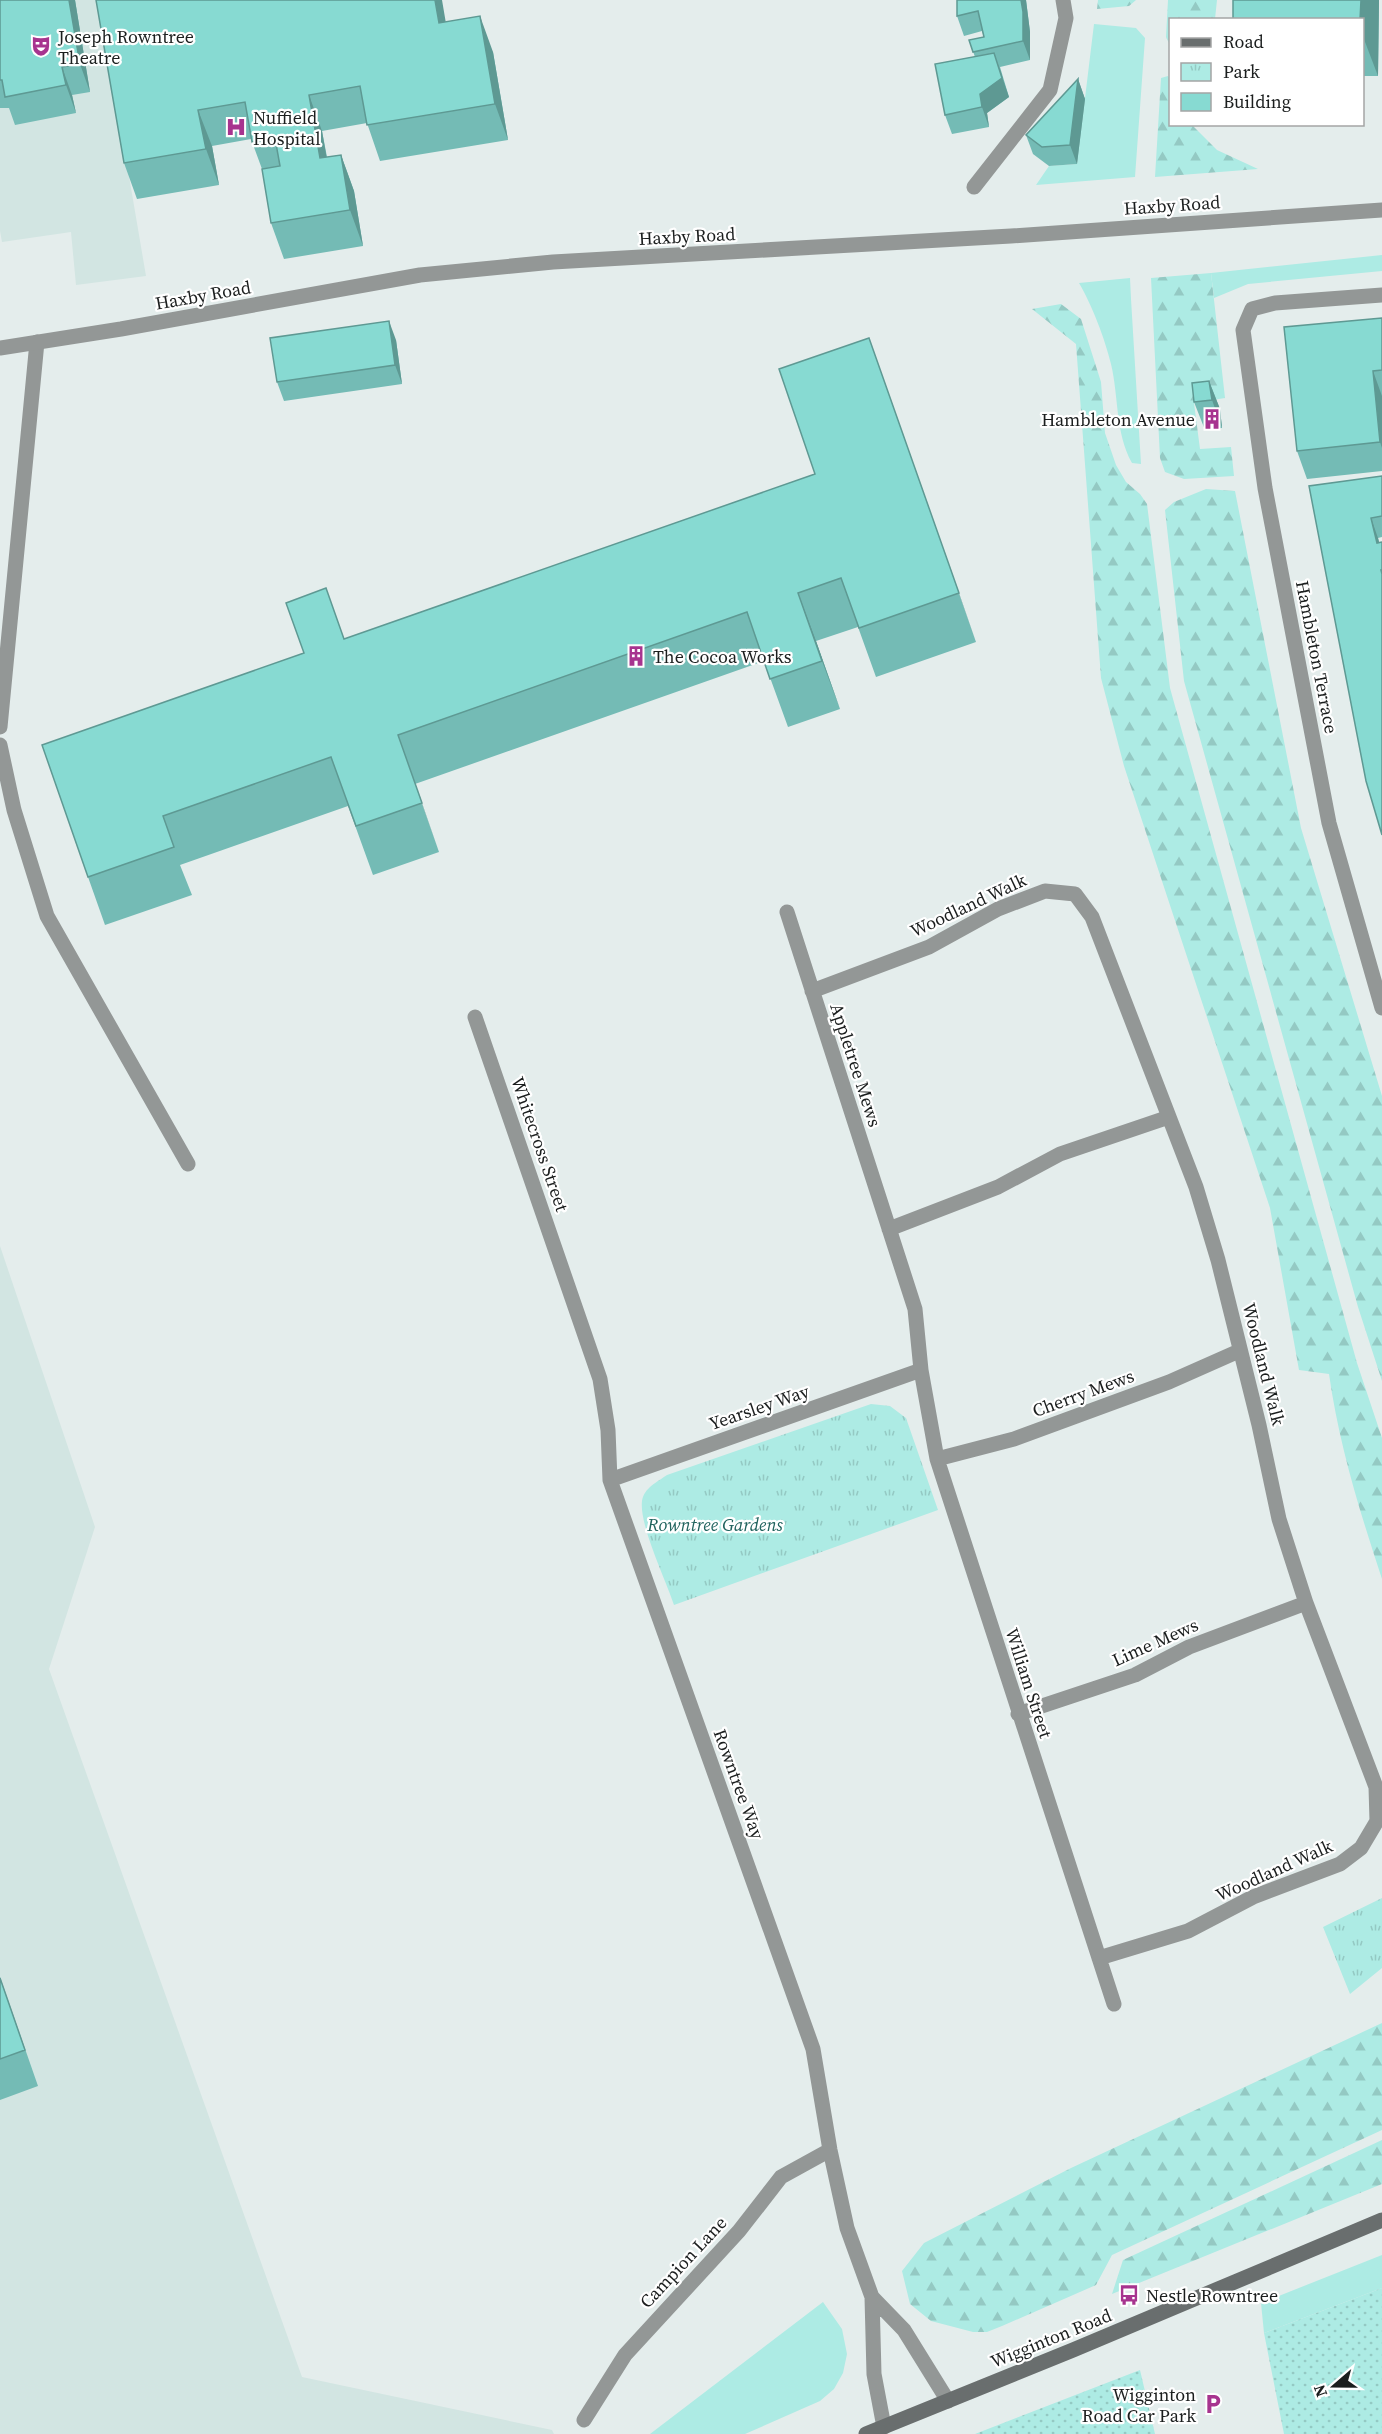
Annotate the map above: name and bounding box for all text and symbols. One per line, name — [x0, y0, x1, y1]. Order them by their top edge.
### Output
legend — [1169, 18, 1364, 126]
place label: Joseph Rowntree Theatre — [57, 24, 194, 70]
text: Road — [1223, 29, 1264, 54]
theatre icon: Joseph Rowntree Theatre — [29, 34, 53, 58]
text: Park — [1223, 59, 1260, 84]
text: Building — [1223, 89, 1291, 114]
place label: Nuffield Hospital — [253, 105, 321, 151]
hospital icon: Nuffield Hospital — [224, 115, 248, 139]
street label: Haxby Road — [1123, 189, 1221, 221]
street label: Haxby Road — [638, 221, 736, 251]
street label: Haxby Road — [153, 274, 253, 316]
place label: Hambleton Avenue — [1041, 407, 1195, 432]
building icon: Hambleton Avenue — [1200, 407, 1224, 431]
street label: Hambleton Terrace — [1290, 578, 1344, 736]
building icon: The Cocoa Works — [624, 644, 648, 668]
place label: The Cocoa Works — [653, 644, 792, 669]
street label: Woodland Walk — [906, 867, 1030, 943]
street label: Appletree Mews — [824, 1000, 888, 1130]
street label: Whitecross Street — [505, 1073, 575, 1215]
street label: Woodland Walk — [1237, 1300, 1291, 1428]
street label: Cherry Mews — [1029, 1363, 1137, 1423]
street label: Yearsley Way — [706, 1378, 813, 1436]
park label: Rowntree Gardens — [646, 1512, 783, 1537]
street label: Lime Mews — [1108, 1612, 1202, 1672]
street label: William Street — [999, 1625, 1059, 1741]
street label: Rowntree Way — [707, 1725, 771, 1843]
street label: Woodland Walk — [1212, 1833, 1337, 1907]
street label: Campion Lane — [634, 2211, 732, 2313]
bus stop icon: Nestle Rowntree — [1117, 2283, 1141, 2307]
place label: Nestle Rowntree — [1146, 2283, 1278, 2308]
street label: Wigginton Road — [987, 2302, 1115, 2374]
north arrow — [1304, 2356, 1364, 2416]
place label: Wigginton Road Car Park — [1082, 2382, 1196, 2428]
text: N — [1307, 2382, 1332, 2400]
parking icon: Wigginton Road Car Park — [1201, 2392, 1225, 2416]

